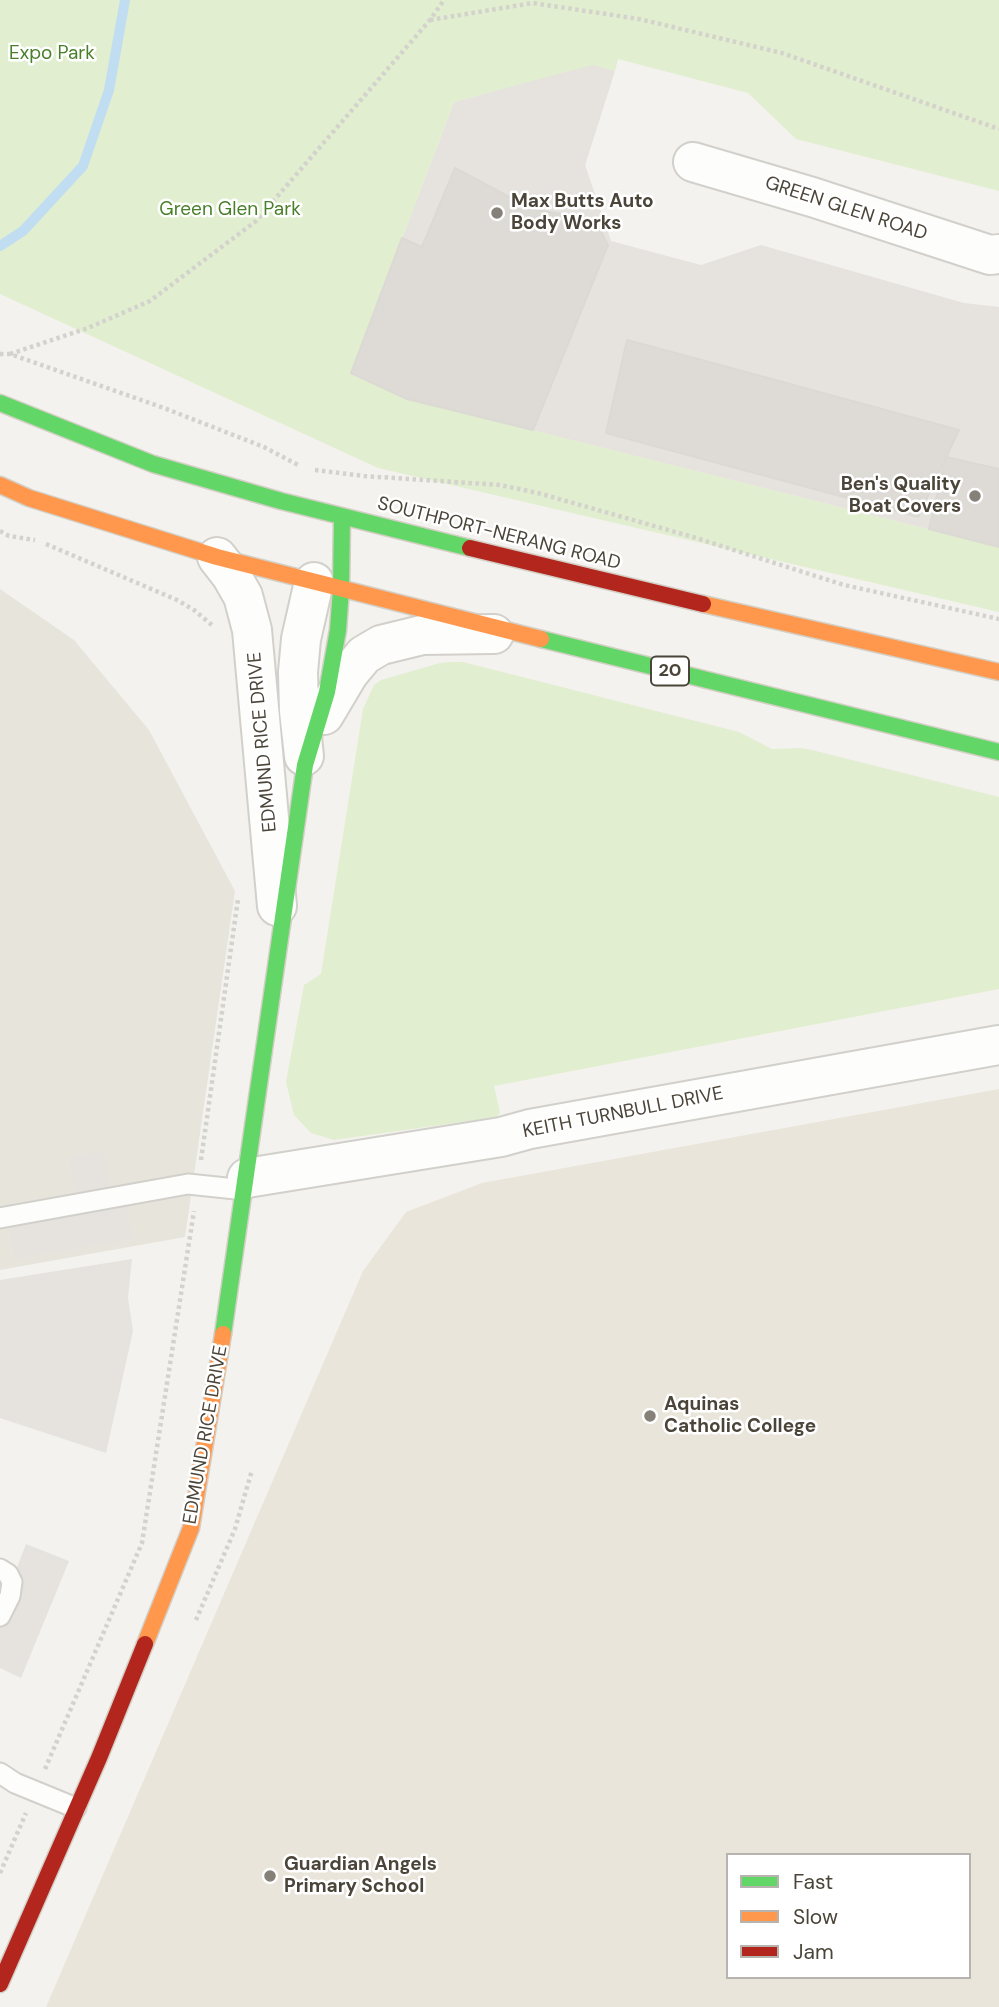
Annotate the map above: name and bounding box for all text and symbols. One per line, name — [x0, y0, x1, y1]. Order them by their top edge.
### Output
park label: Expo Park — [9, 43, 95, 65]
street label: GREEN GLEN ROAD — [762, 172, 930, 246]
place label: Max Butts Auto Body Works — [511, 191, 654, 235]
park label: Green Glen Park — [159, 199, 301, 221]
marker: Max Butts Auto Body Works — [489, 205, 505, 221]
place label: Ben's Quality Boat Covers — [841, 474, 961, 518]
marker: Ben's Quality Boat Covers — [967, 488, 983, 504]
street label: SOUTHPORT-NERANG ROAD — [375, 493, 623, 575]
street label: EDMUND RICE DRIVE — [244, 651, 282, 833]
road number: 20 — [651, 656, 689, 686]
street label: KEITH TURNBULL DRIVE — [521, 1082, 725, 1144]
street label: EDMUND RICE DRIVE — [179, 1344, 233, 1526]
place label: Aquinas Catholic College — [664, 1394, 816, 1438]
marker: Aquinas Catholic College — [642, 1408, 658, 1424]
legend — [726, 1853, 971, 1979]
place label: Guardian Angels Primary School — [284, 1854, 437, 1898]
marker: Guardian Angels Primary School — [262, 1868, 278, 1884]
text: Fast — [793, 1868, 833, 1896]
text: Slow — [793, 1903, 838, 1931]
text: Jam — [793, 1938, 834, 1966]

